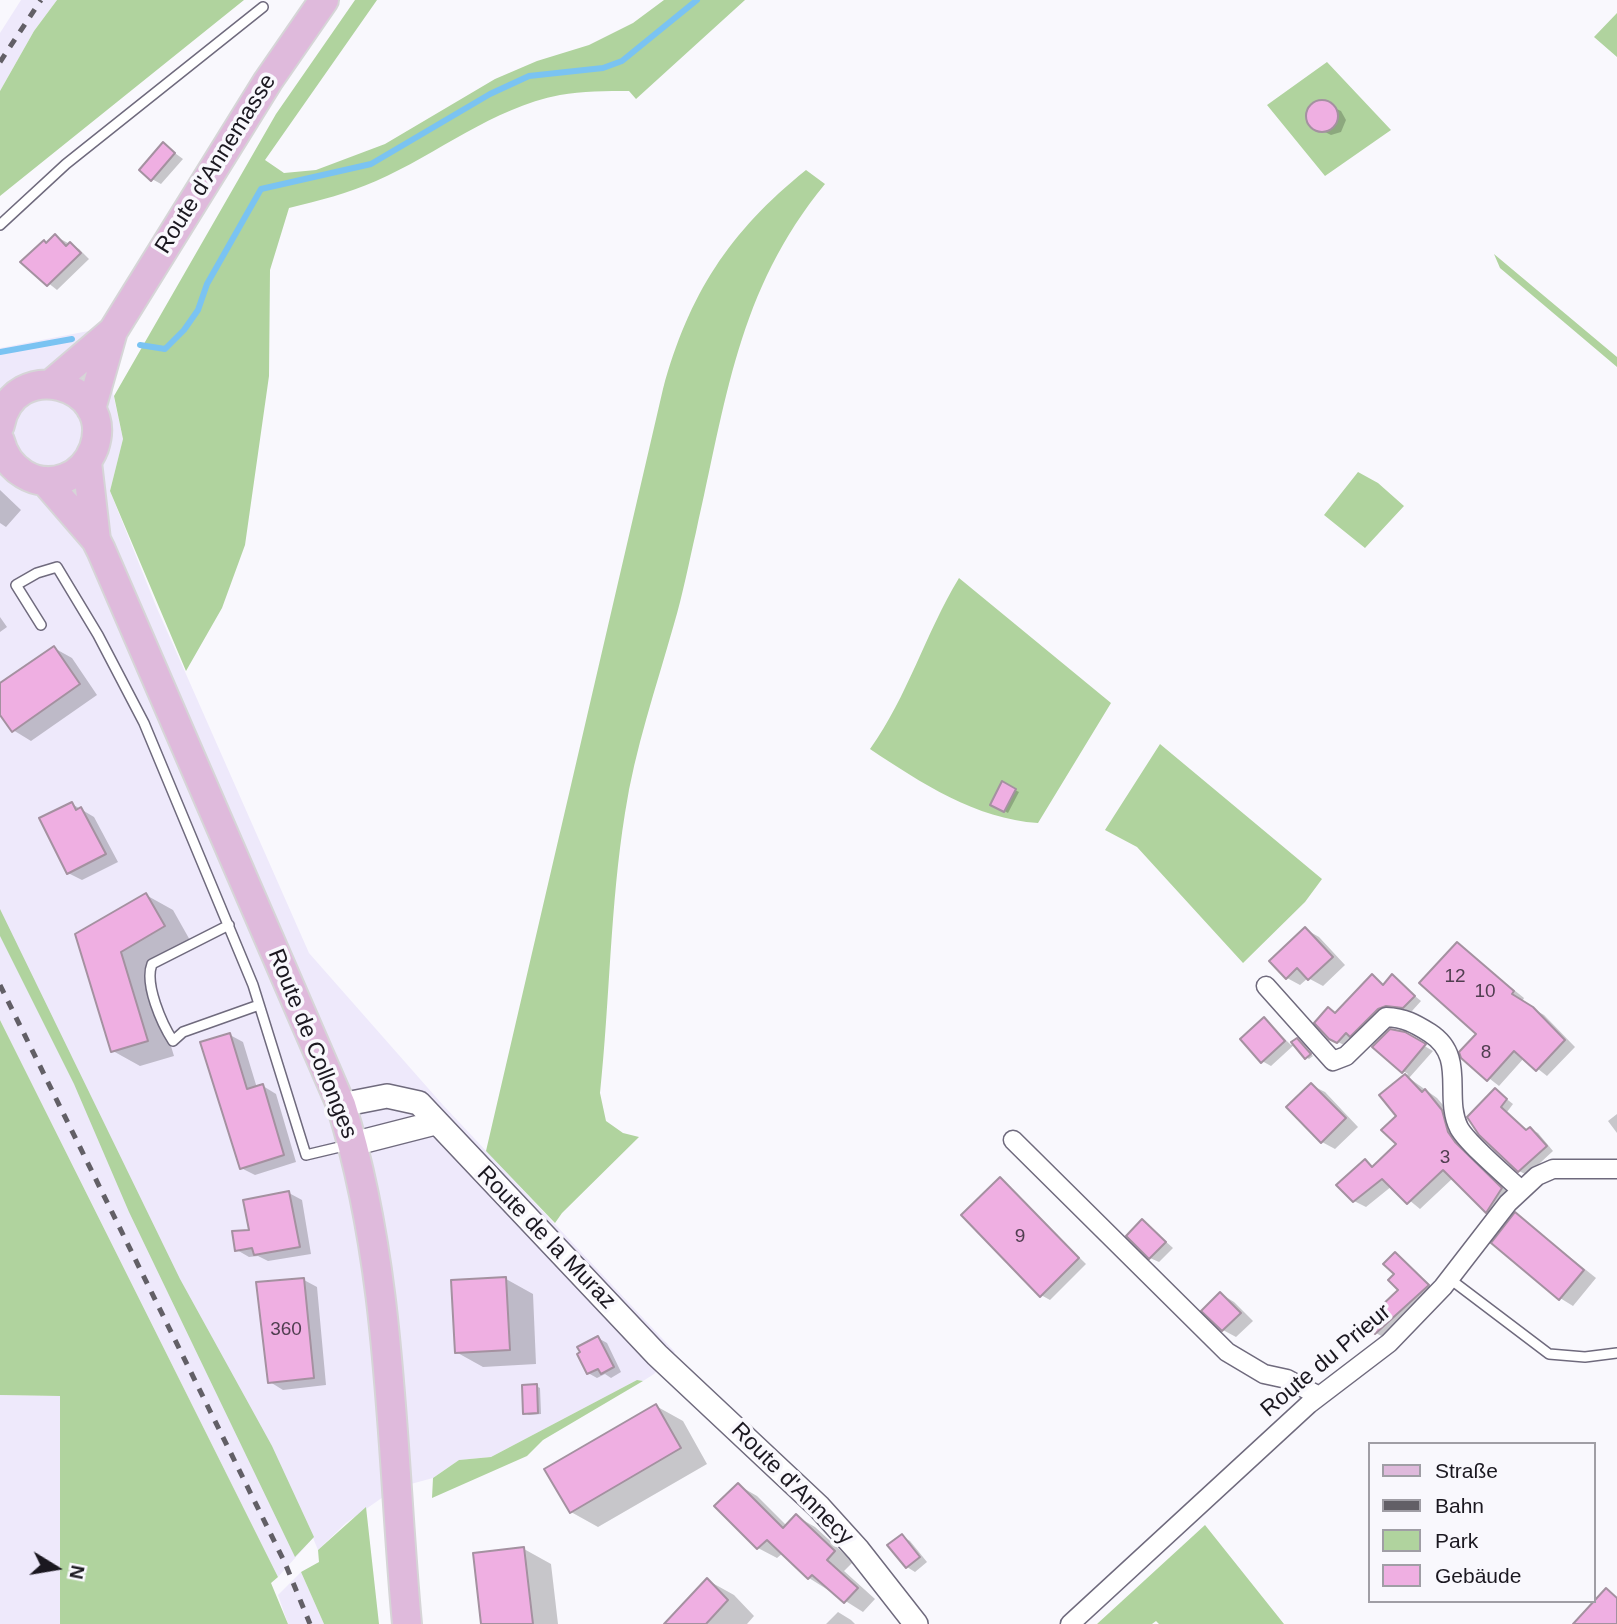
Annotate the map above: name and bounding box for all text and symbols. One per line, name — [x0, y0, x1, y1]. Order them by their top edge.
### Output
street label: Route d'Annemasse — [150, 69, 282, 259]
street label: Route de Collonges — [261, 945, 363, 1143]
house number: 12 — [1444, 966, 1466, 988]
house number: 10 — [1474, 981, 1496, 1003]
house number: 8 — [1481, 1042, 1491, 1064]
house number: 3 — [1440, 1147, 1450, 1169]
street label: Route de la Muraz — [471, 1161, 621, 1315]
house number: 9 — [1015, 1226, 1025, 1248]
street label: Route du Prieur — [1255, 1299, 1397, 1423]
house number: 360 — [270, 1319, 302, 1341]
street label: Route d'Annecy — [725, 1417, 859, 1551]
legend — [1368, 1442, 1596, 1603]
text: Straße — [1435, 1459, 1498, 1482]
text: Bahn — [1435, 1494, 1484, 1517]
text: Park — [1435, 1529, 1478, 1552]
north arrow — [21, 1533, 91, 1603]
text: N — [65, 1563, 89, 1581]
text: Gebäude — [1435, 1564, 1521, 1587]

